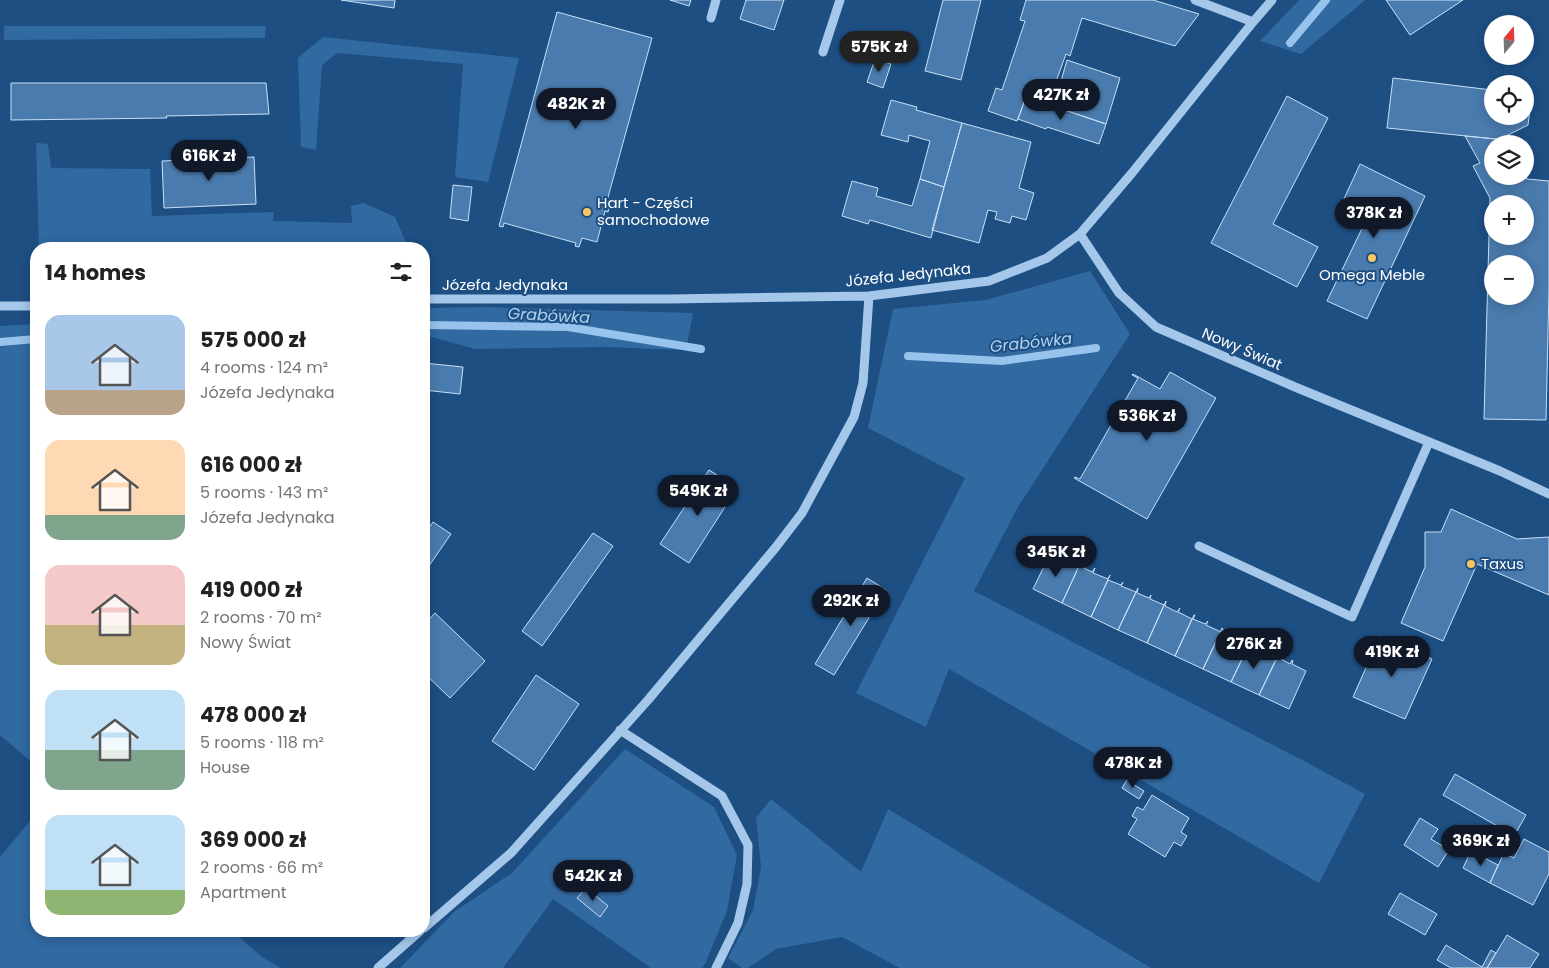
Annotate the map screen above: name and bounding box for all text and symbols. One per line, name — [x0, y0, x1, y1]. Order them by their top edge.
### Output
north arrow — [1484, 15, 1534, 65]
map controls — [1484, 15, 1534, 305]
pin: 575K zł — [833, 30, 925, 73]
text: 575K zł — [851, 35, 907, 58]
button: locate — [1484, 75, 1534, 125]
pin: 427K zł — [1015, 78, 1107, 121]
text: 427K zł — [1033, 83, 1089, 106]
pin: 482K zł — [530, 88, 622, 130]
text: 482K zł — [547, 92, 605, 115]
button: layers — [1484, 135, 1534, 185]
pin: 616K zł — [163, 140, 255, 182]
text: 616K zł — [182, 144, 236, 167]
place label: Hart - Części samochodowe — [597, 192, 710, 230]
button: + — [1484, 195, 1534, 245]
pin: 378K zł — [1328, 196, 1420, 239]
text: 378K zł — [1346, 201, 1402, 224]
marker: Hart - Części samochodowe — [581, 206, 593, 218]
marker: Omega Meble — [1366, 252, 1378, 264]
button: − — [1484, 255, 1534, 305]
street label: Józefa Jedynaka — [844, 257, 972, 292]
text: 14 homes — [45, 258, 146, 287]
icon: filters — [387, 258, 415, 286]
place label: Omega Meble — [1319, 264, 1425, 285]
street label: Józefa Jedynaka — [442, 274, 568, 295]
water label: Grabówka — [507, 302, 591, 329]
street label: Nowy Świat — [1199, 322, 1286, 375]
text: 575 000 zł — [200, 325, 306, 354]
water label: Grabówka — [989, 327, 1073, 358]
icon: home — [85, 335, 145, 395]
text: 4 rooms · 124 m² — [200, 356, 328, 379]
text: Józefa Jedynaka — [200, 381, 335, 404]
pin: 536K zł — [1101, 400, 1193, 442]
text: 536K zł — [1118, 404, 1176, 427]
text: 616 000 zł — [200, 450, 302, 479]
icon: home — [85, 460, 145, 520]
pin: 549K zł — [652, 474, 744, 517]
text: 549K zł — [669, 479, 727, 502]
text: 5 rooms · 143 m² — [200, 481, 328, 504]
text: Józefa Jedynaka — [200, 506, 335, 529]
pin: 345K zł — [1010, 536, 1102, 578]
text: 345K zł — [1027, 540, 1085, 563]
place label: Taxus — [1481, 553, 1524, 574]
marker: Taxus — [1465, 558, 1477, 570]
text: 419 000 zł — [200, 575, 302, 604]
pin: 292K zł — [805, 584, 897, 627]
icon: home — [85, 585, 145, 645]
text: 292K zł — [823, 589, 879, 612]
text: 2 rooms · 70 m² — [200, 606, 322, 629]
pin: 276K zł — [1208, 628, 1300, 670]
text: Nowy Świat — [200, 631, 291, 654]
text: 276K zł — [1226, 632, 1282, 655]
pin: 419K zł — [1346, 636, 1438, 678]
text: 419K zł — [1365, 640, 1419, 663]
text: 478 000 zł — [200, 700, 306, 729]
icon: home — [85, 710, 145, 770]
text: 5 rooms · 118 m² — [200, 731, 324, 754]
pin: 478K zł — [1087, 746, 1179, 789]
text: 478K zł — [1104, 751, 1162, 774]
text: House — [200, 756, 250, 779]
pin: 369K zł — [1435, 824, 1527, 867]
text: 369 000 zł — [200, 825, 306, 854]
text: 369K zł — [1452, 829, 1510, 852]
icon: home — [85, 835, 145, 895]
text: 2 rooms · 66 m² — [200, 856, 323, 879]
pin: 542K zł — [547, 860, 639, 902]
text: 542K zł — [564, 864, 622, 887]
text: Apartment — [200, 881, 287, 904]

